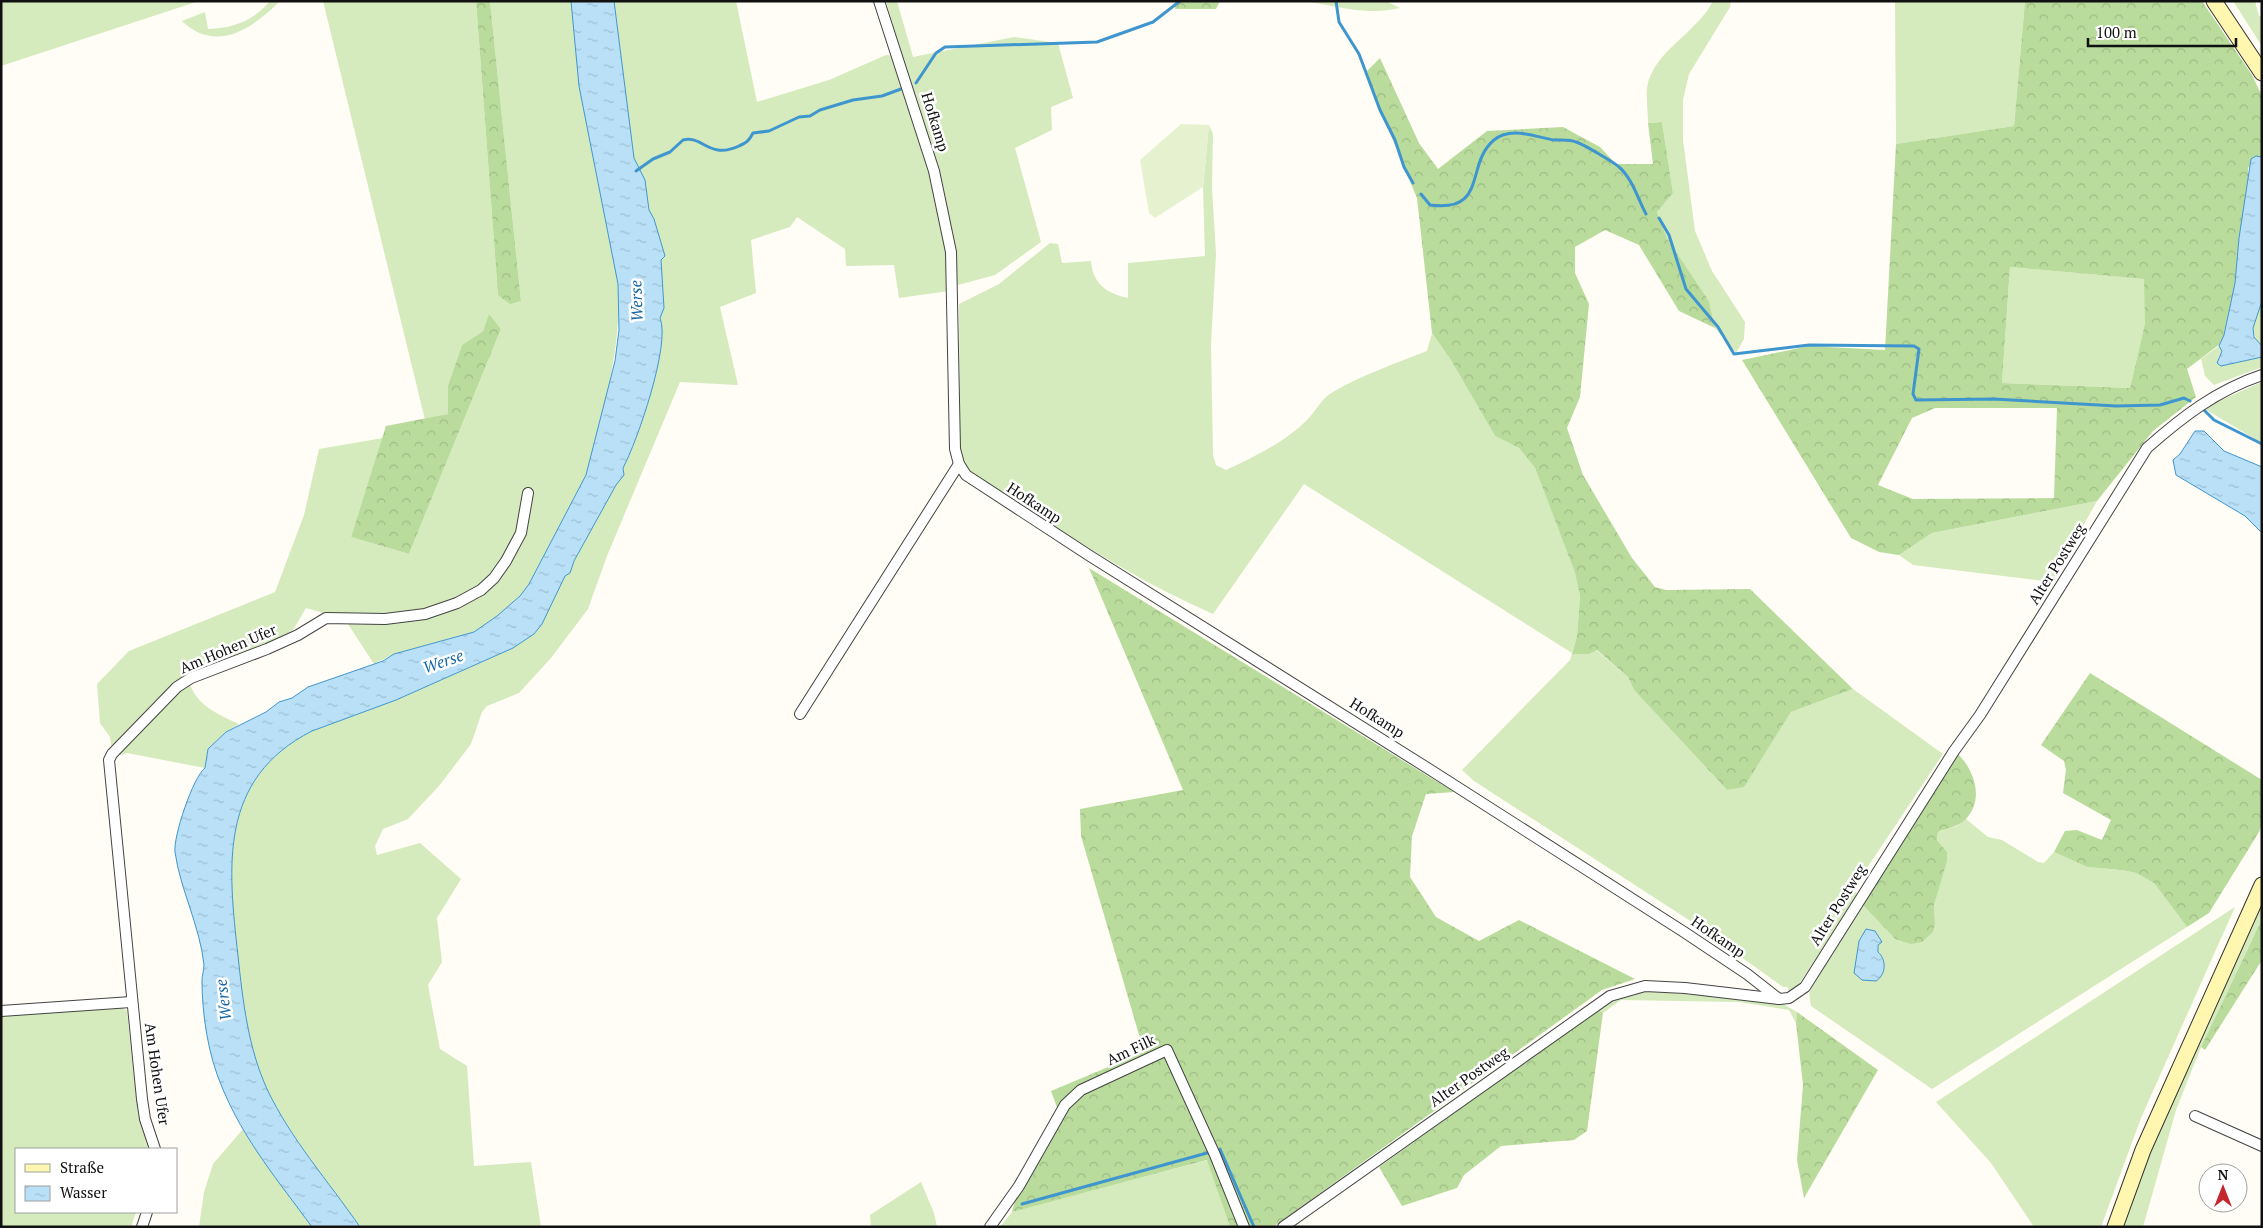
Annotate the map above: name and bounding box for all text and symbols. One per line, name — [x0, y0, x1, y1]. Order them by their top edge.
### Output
scale bar — [2088, 15, 2236, 47]
text: 100 m — [2096, 22, 2137, 42]
street label: Hofkamp — [917, 90, 954, 154]
water label: Werse — [624, 280, 648, 322]
street label: Hofkamp — [1003, 477, 1066, 527]
street label: Alter Postweg — [2023, 518, 2090, 608]
street label: Am Hohen Ufer — [176, 619, 279, 677]
water label: Werse — [420, 644, 466, 678]
street label: Hofkamp — [1346, 692, 1409, 742]
street label: Alter Postweg — [1804, 859, 1871, 949]
street label: Hofkamp — [1688, 911, 1749, 962]
water label: Werse — [210, 978, 236, 1022]
street label: Am Hohen Ufer — [141, 1021, 175, 1127]
street label: Am Filk — [1103, 1029, 1158, 1069]
street label: Alter Postweg — [1425, 1041, 1513, 1111]
legend — [15, 1148, 178, 1213]
text: Straße — [60, 1157, 104, 1177]
north arrow — [2198, 1163, 2248, 1213]
text: N — [2218, 1165, 2229, 1184]
text: Wasser — [60, 1182, 107, 1202]

